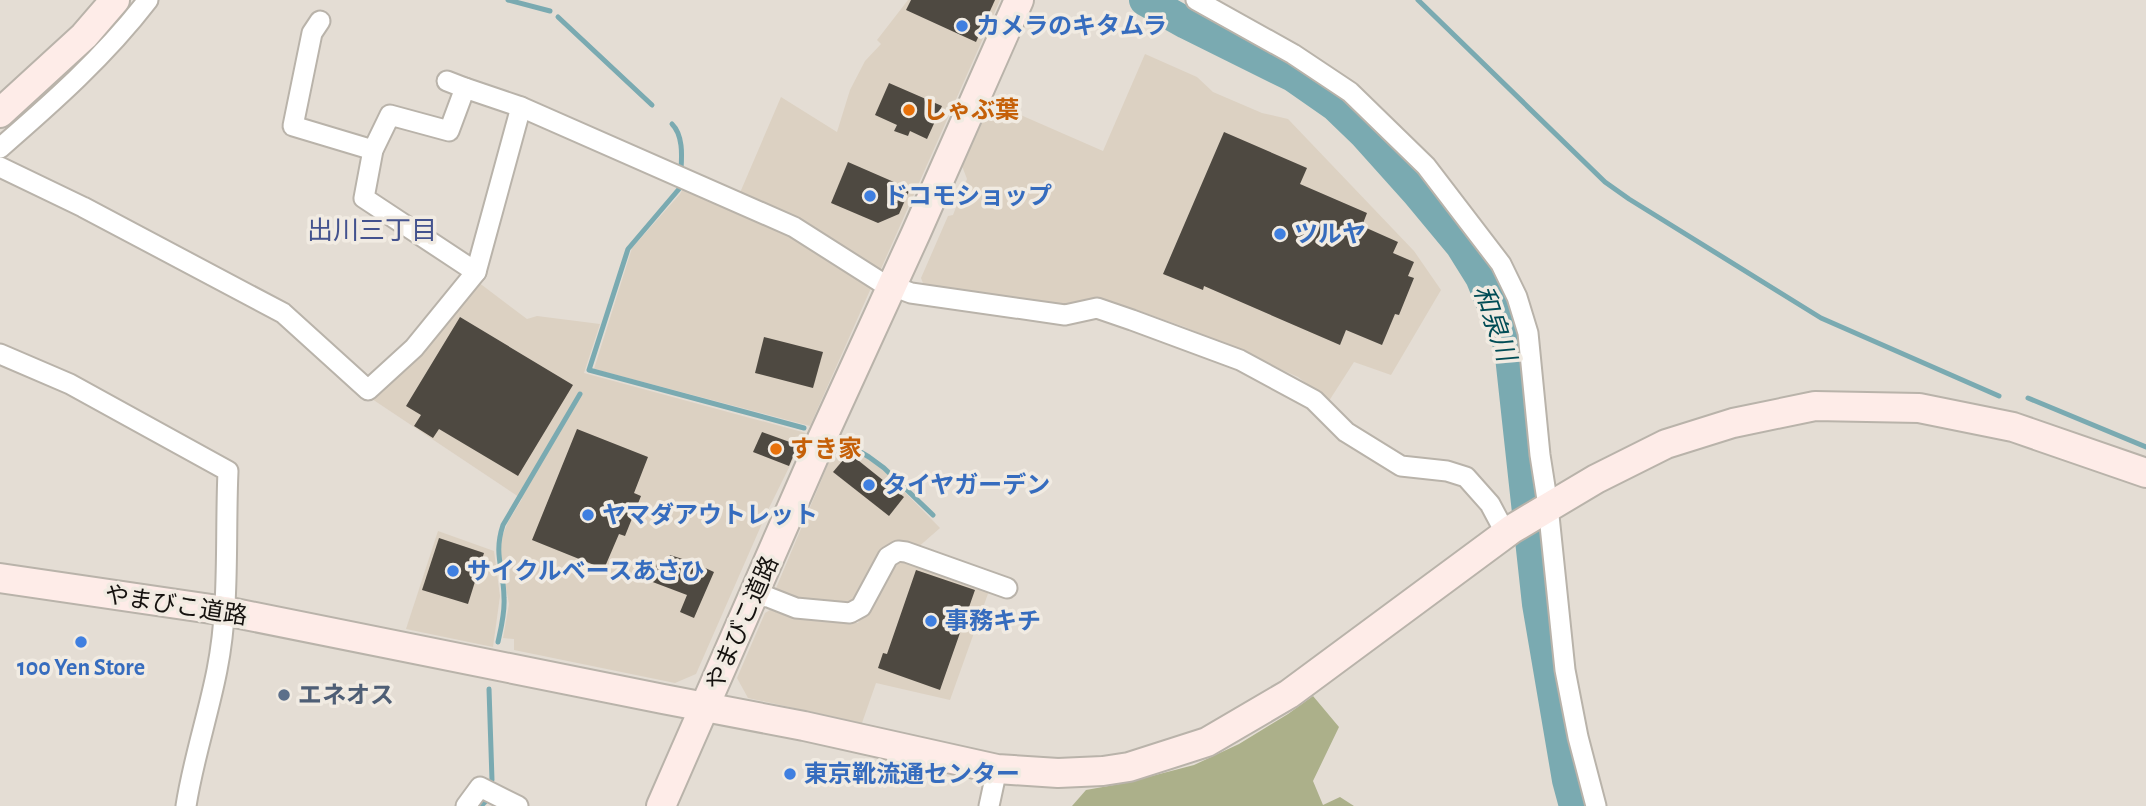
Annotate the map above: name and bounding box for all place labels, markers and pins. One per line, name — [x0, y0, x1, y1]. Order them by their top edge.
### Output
place label: カメラのキタムラ — [976, 13, 1167, 39]
marker: カメラのキタムラ — [954, 18, 970, 34]
place label: しゃぶ葉 — [923, 97, 1019, 123]
marker: しゃぶ葉 — [901, 102, 917, 118]
place label: ドコモショップ — [884, 183, 1052, 209]
marker: ドコモショップ — [862, 188, 878, 204]
place label: ツルヤ — [1294, 222, 1366, 247]
marker: ツルヤ — [1272, 226, 1288, 242]
place label: すき家 — [790, 436, 862, 462]
marker: すき家 — [768, 441, 784, 457]
place label: タイヤガーデン — [883, 472, 1050, 498]
marker: タイヤガーデン — [861, 477, 877, 493]
place label: ヤマダアウトレット — [602, 502, 818, 528]
marker: ヤマダアウトレット — [580, 507, 596, 523]
place label: サイクルベースあさひ — [467, 559, 705, 584]
marker: サイクルベースあさひ — [445, 563, 461, 579]
place label: 事務キチ — [945, 608, 1041, 634]
marker: 事務キチ — [923, 613, 939, 629]
marker: 100 Yen Store — [73, 634, 89, 650]
place label: 100 Yen Store — [17, 656, 145, 680]
place label: エネオス — [298, 683, 394, 708]
marker: エネオス — [276, 687, 292, 703]
place label: 東京靴流通センター — [804, 761, 1020, 787]
marker: 東京靴流通センター — [782, 766, 798, 782]

